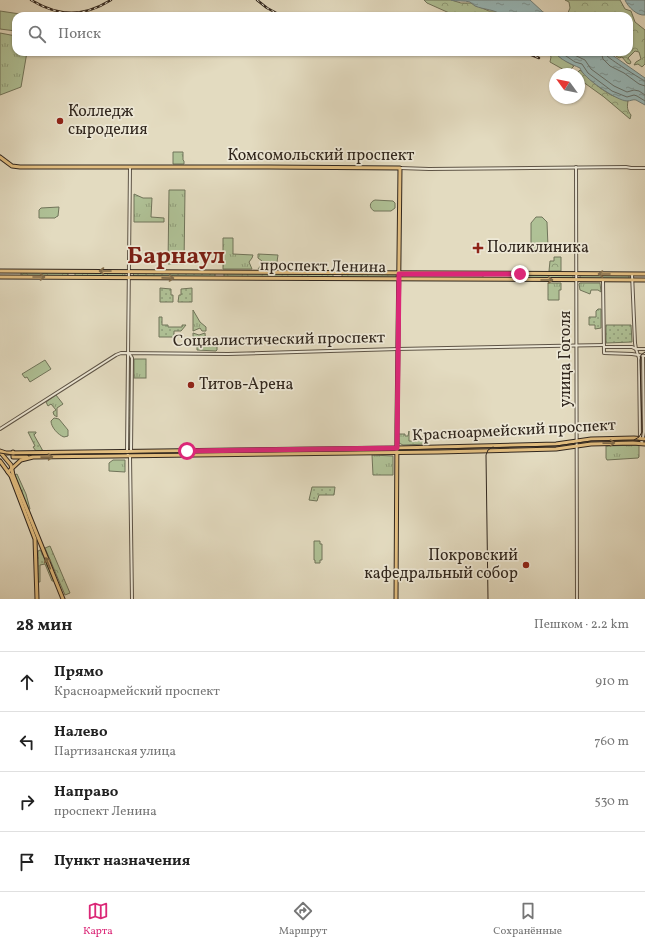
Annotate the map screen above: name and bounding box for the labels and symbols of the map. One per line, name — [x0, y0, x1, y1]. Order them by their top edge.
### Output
north arrow — [549, 68, 585, 104]
place label: Колледж сыроделия — [68, 101, 148, 141]
marker: Колледж сыроделия — [55, 116, 65, 126]
street label: Комсомольский проспект — [228, 145, 414, 167]
place label: Поликлиника — [487, 237, 589, 259]
district label: Барнаул — [127, 240, 225, 274]
marker: Поликлиника — [472, 242, 484, 254]
street label: проспект Ленина — [260, 255, 386, 279]
route end — [511, 265, 529, 283]
one-way arrow — [99, 267, 112, 275]
one-way arrow — [598, 270, 611, 278]
one-way arrow — [32, 273, 45, 281]
one-way arrow — [161, 274, 174, 281]
one-way arrow — [540, 276, 553, 284]
street label: улица Гоголя — [555, 311, 577, 407]
street label: Социалистический проспект — [173, 327, 385, 353]
place label: Титов-Арена — [199, 374, 294, 396]
marker: Титов-Арена — [186, 380, 196, 390]
street label: Красноармейский проспект — [412, 415, 616, 447]
one-way arrow — [602, 439, 615, 447]
route start — [178, 442, 196, 460]
one-way arrow — [40, 453, 53, 461]
place label: Покровский кафедральный собор — [364, 545, 518, 585]
one-way arrow — [44, 557, 52, 569]
marker: Покровский кафедральный собор — [521, 560, 531, 570]

